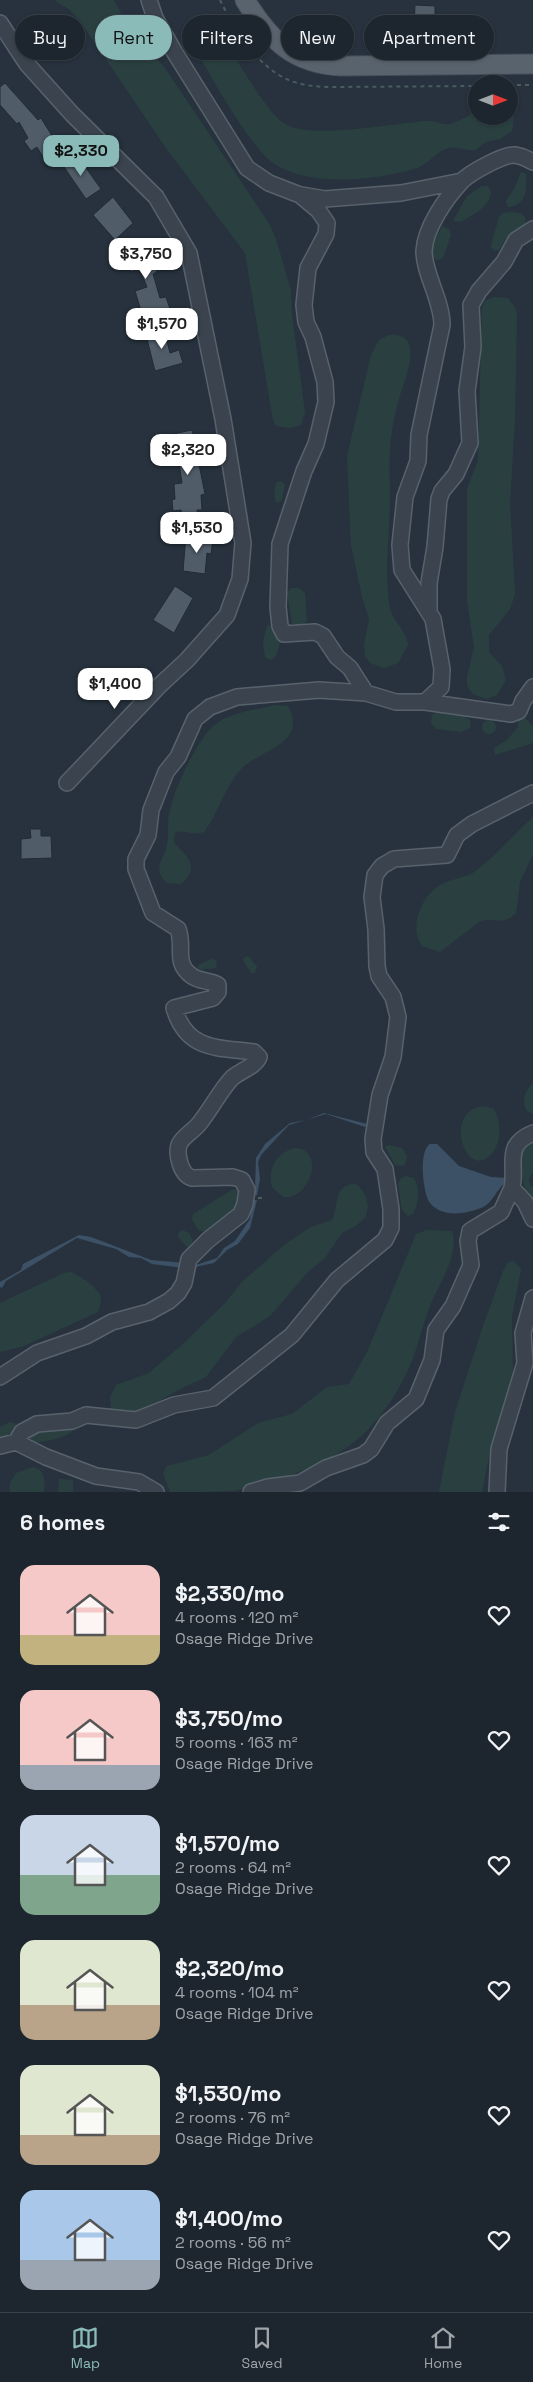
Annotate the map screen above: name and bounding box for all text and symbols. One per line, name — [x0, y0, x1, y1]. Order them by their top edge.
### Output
chip: Buy — [15, 15, 85, 60]
chip: Rent — [95, 15, 172, 60]
chip: Filters — [182, 15, 271, 60]
chip: New — [281, 15, 354, 60]
chip: Apartment — [364, 15, 494, 60]
north arrow — [468, 75, 518, 125]
map controls — [468, 75, 518, 125]
pin: $2,330 — [40, 134, 122, 177]
text: $2,330 — [54, 140, 108, 161]
pin: $3,750 — [105, 238, 187, 280]
text: $3,750 — [120, 243, 172, 264]
pin: $1,570 — [121, 308, 203, 350]
text: $1,570 — [137, 313, 187, 334]
pin: $2,320 — [147, 434, 229, 476]
text: $2,320 — [161, 439, 215, 460]
pin: $1,530 — [156, 512, 238, 554]
text: $1,530 — [171, 517, 223, 538]
pin: $1,400 — [74, 668, 156, 710]
text: $1,400 — [89, 673, 141, 694]
icon: filters — [485, 1508, 513, 1536]
text: 6 homes — [20, 1509, 105, 1536]
text: $2,330/mo — [175, 1580, 284, 1607]
icon: home — [60, 1585, 120, 1645]
icon: heart — [485, 1601, 513, 1629]
text: 4 rooms · 120 m² — [175, 1607, 298, 1628]
text: Osage Ridge Drive — [175, 1628, 313, 1649]
text: $3,750/mo — [175, 1705, 283, 1732]
icon: home — [60, 1710, 120, 1770]
icon: heart — [485, 1726, 513, 1754]
text: 5 rooms · 163 m² — [175, 1732, 298, 1753]
text: Osage Ridge Drive — [175, 1753, 313, 1774]
text: $1,570/mo — [175, 1830, 280, 1857]
icon: home — [60, 1835, 120, 1895]
icon: heart — [485, 1851, 513, 1879]
text: 2 rooms · 64 m² — [175, 1857, 291, 1878]
text: Osage Ridge Drive — [175, 1878, 313, 1899]
text: $2,320/mo — [175, 1955, 284, 1982]
icon: home — [60, 1960, 120, 2020]
icon: heart — [485, 1976, 513, 2004]
text: 4 rooms · 104 m² — [175, 1982, 299, 2003]
text: Osage Ridge Drive — [175, 2003, 313, 2024]
text: $1,530/mo — [175, 2080, 281, 2107]
icon: home — [60, 2085, 120, 2145]
icon: heart — [485, 2101, 513, 2129]
text: 2 rooms · 76 m² — [175, 2107, 290, 2128]
text: Osage Ridge Drive — [175, 2128, 313, 2149]
text: $1,400/mo — [175, 2205, 283, 2232]
icon: home — [60, 2210, 120, 2270]
icon: heart — [485, 2226, 513, 2254]
text: 2 rooms · 56 m² — [175, 2232, 291, 2253]
text: Osage Ridge Drive — [175, 2253, 313, 2274]
tab: Map — [71, 2324, 100, 2372]
tab: Saved — [242, 2324, 282, 2372]
tab: Home — [424, 2324, 462, 2372]

